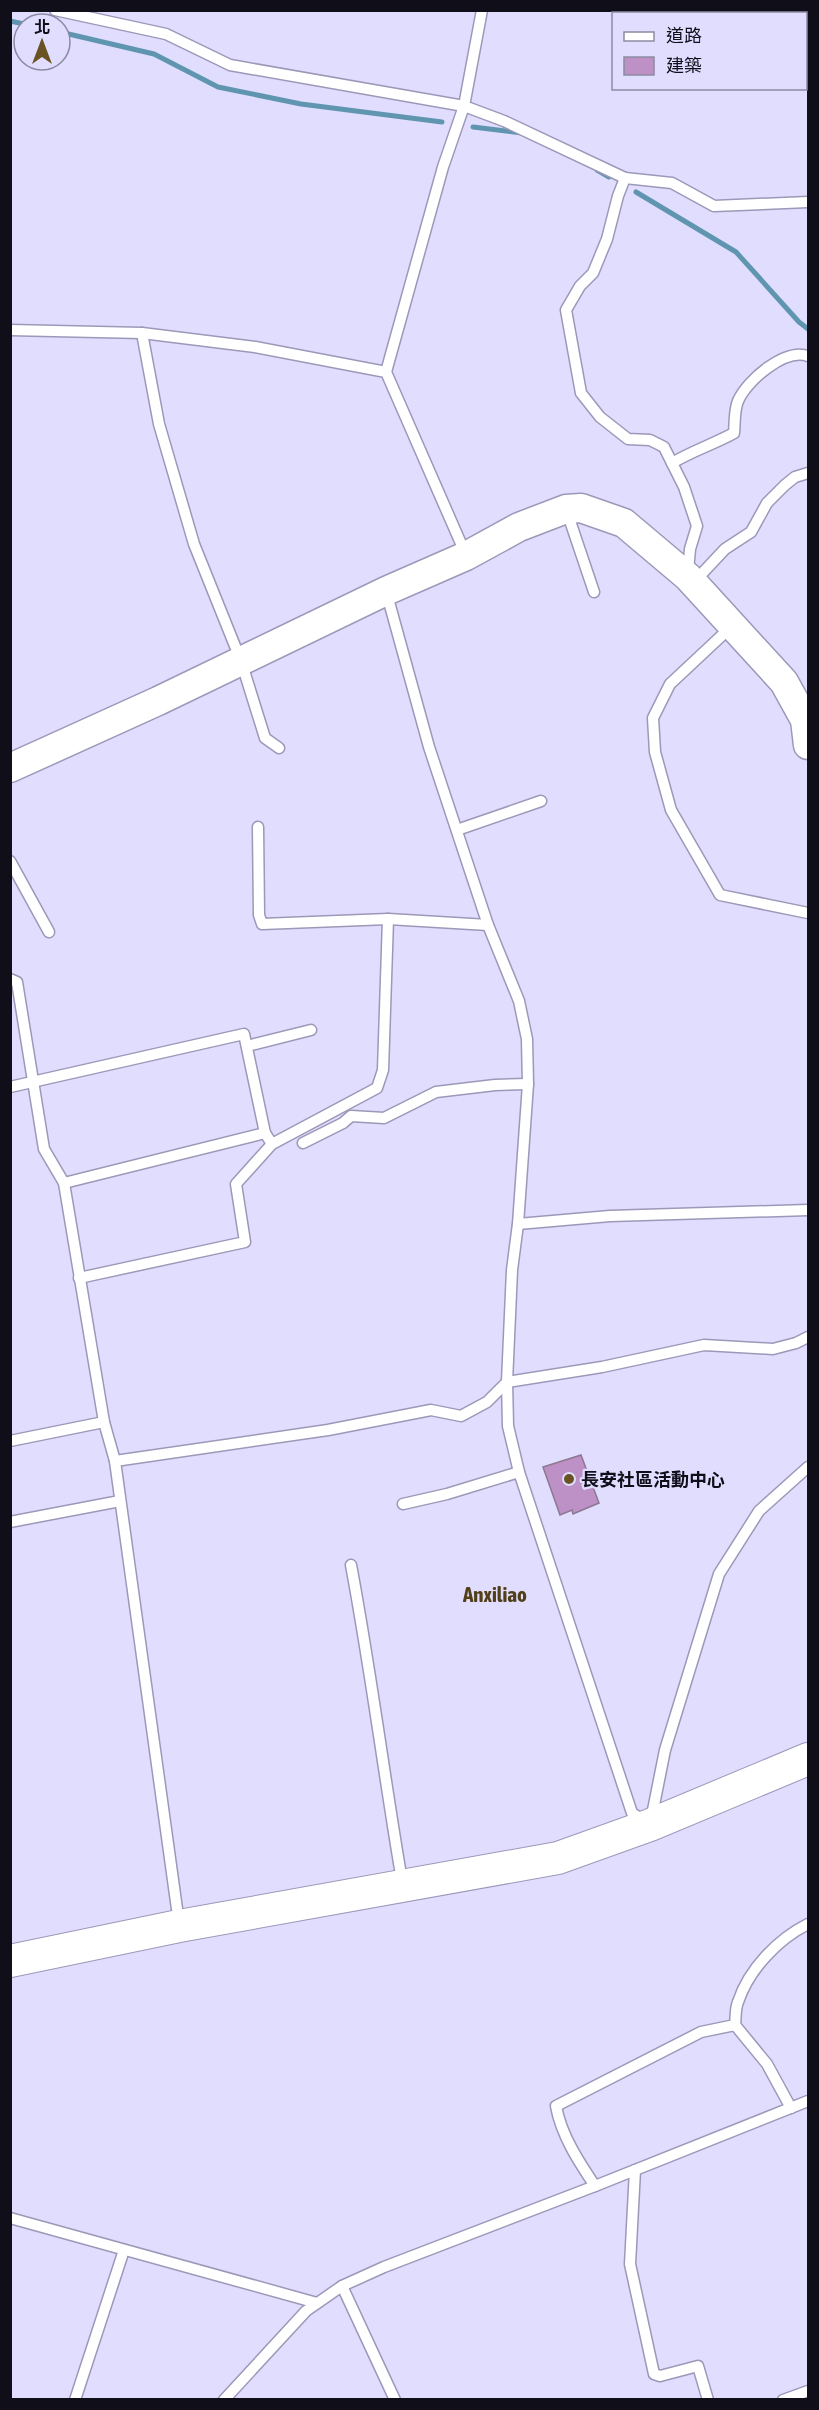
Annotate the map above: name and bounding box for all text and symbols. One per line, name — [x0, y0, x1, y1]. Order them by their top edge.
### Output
north arrow — [12, 12, 72, 72]
legend — [612, 12, 807, 90]
text: 北 — [34, 18, 50, 36]
text: 道路 — [666, 25, 702, 46]
text: 建築 — [666, 55, 702, 76]
place label: 長安社區活動中心 — [581, 1469, 725, 1490]
marker: 長安社區活動中心 — [562, 1472, 576, 1486]
district label: Anxiliao — [462, 1582, 527, 1606]

